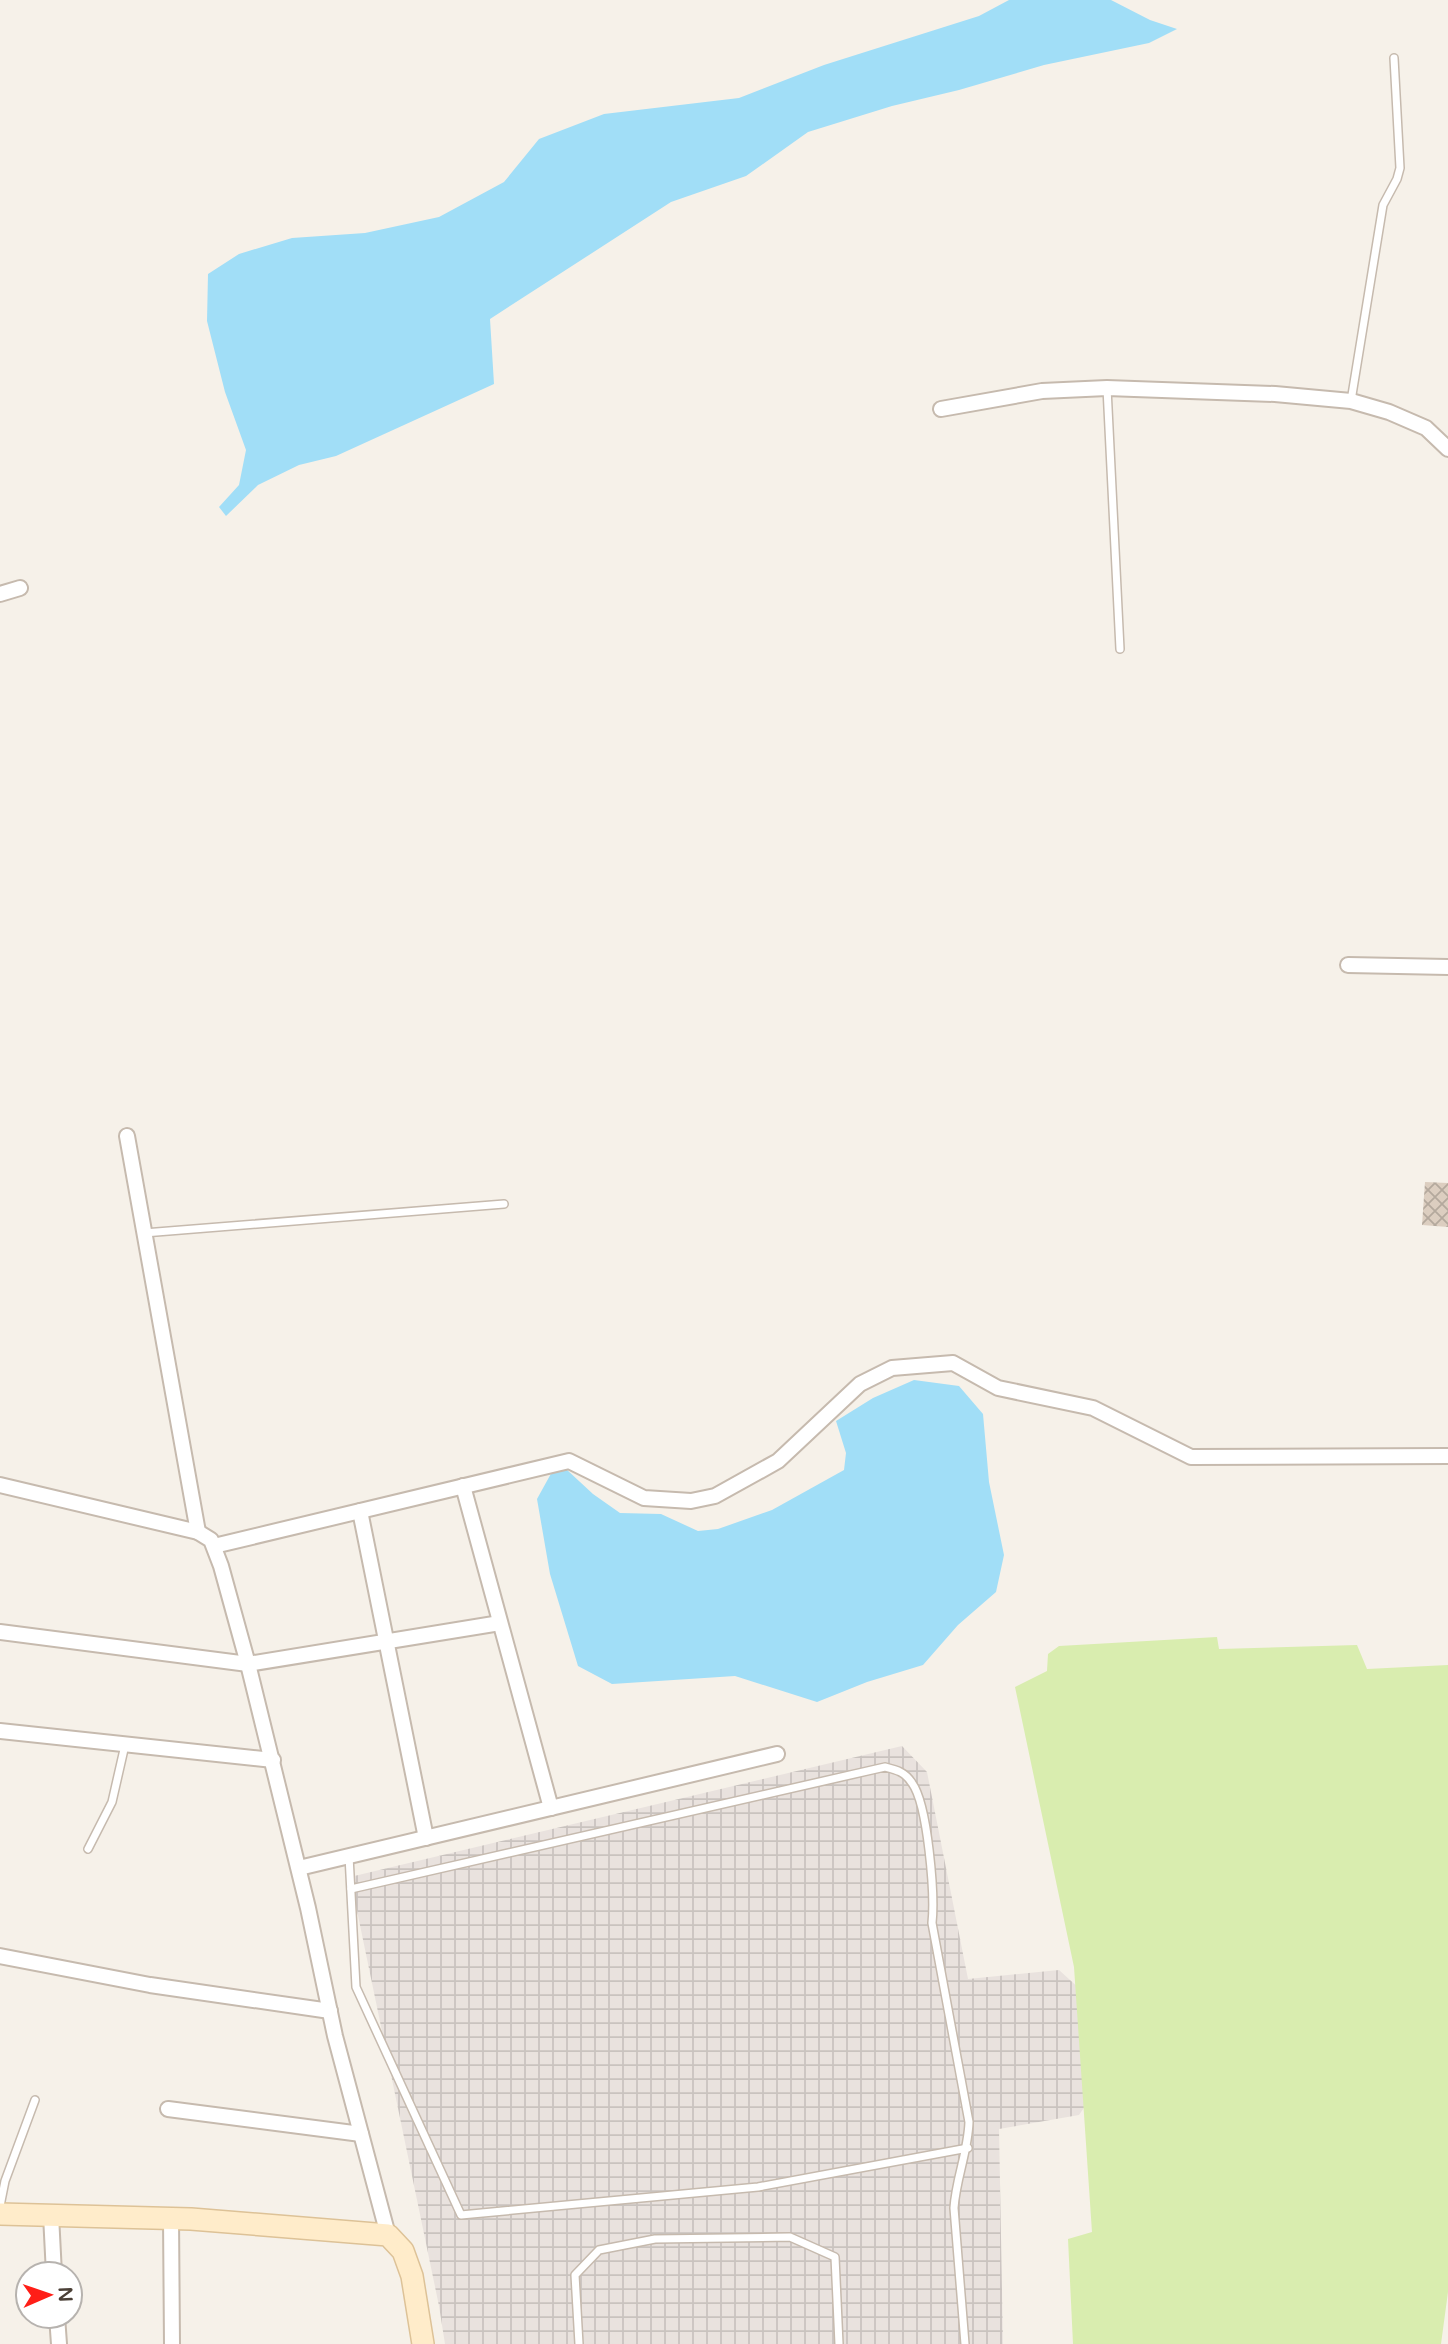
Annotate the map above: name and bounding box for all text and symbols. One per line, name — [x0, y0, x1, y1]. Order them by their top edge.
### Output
north arrow — [14, 2260, 84, 2330]
text: N — [54, 2286, 76, 2302]

